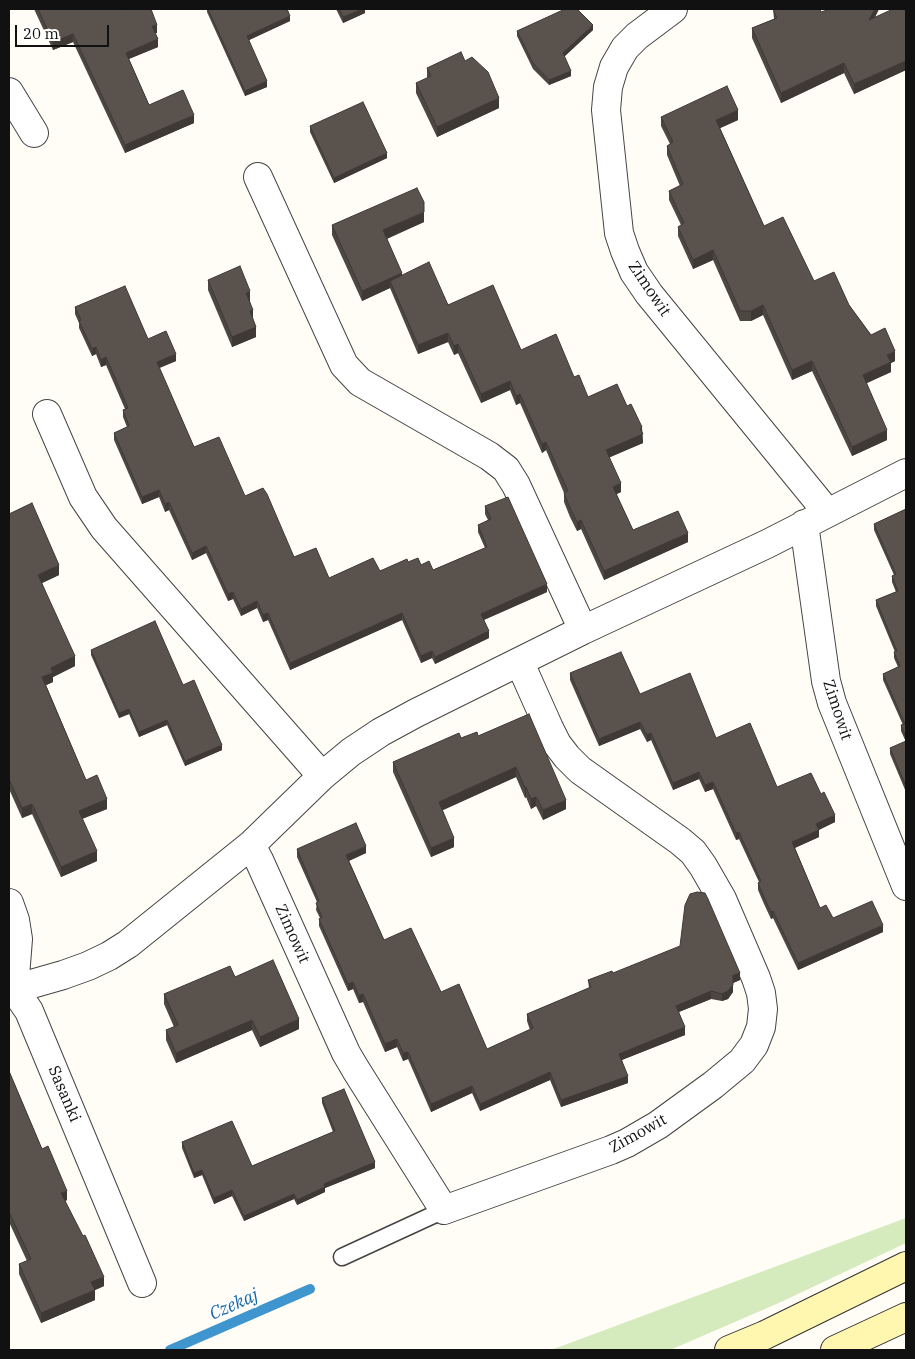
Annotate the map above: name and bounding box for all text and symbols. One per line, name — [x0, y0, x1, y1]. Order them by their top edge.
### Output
scale bar — [18, 15, 111, 47]
text: 20 m — [23, 24, 59, 43]
street label: Zimowit — [624, 258, 674, 320]
street label: Zimowit — [818, 677, 856, 743]
street label: Zimowit — [271, 902, 313, 966]
street label: Sasanki — [44, 1063, 84, 1125]
street label: Zimowit — [606, 1110, 670, 1158]
water label: Czekaj — [206, 1285, 262, 1325]

